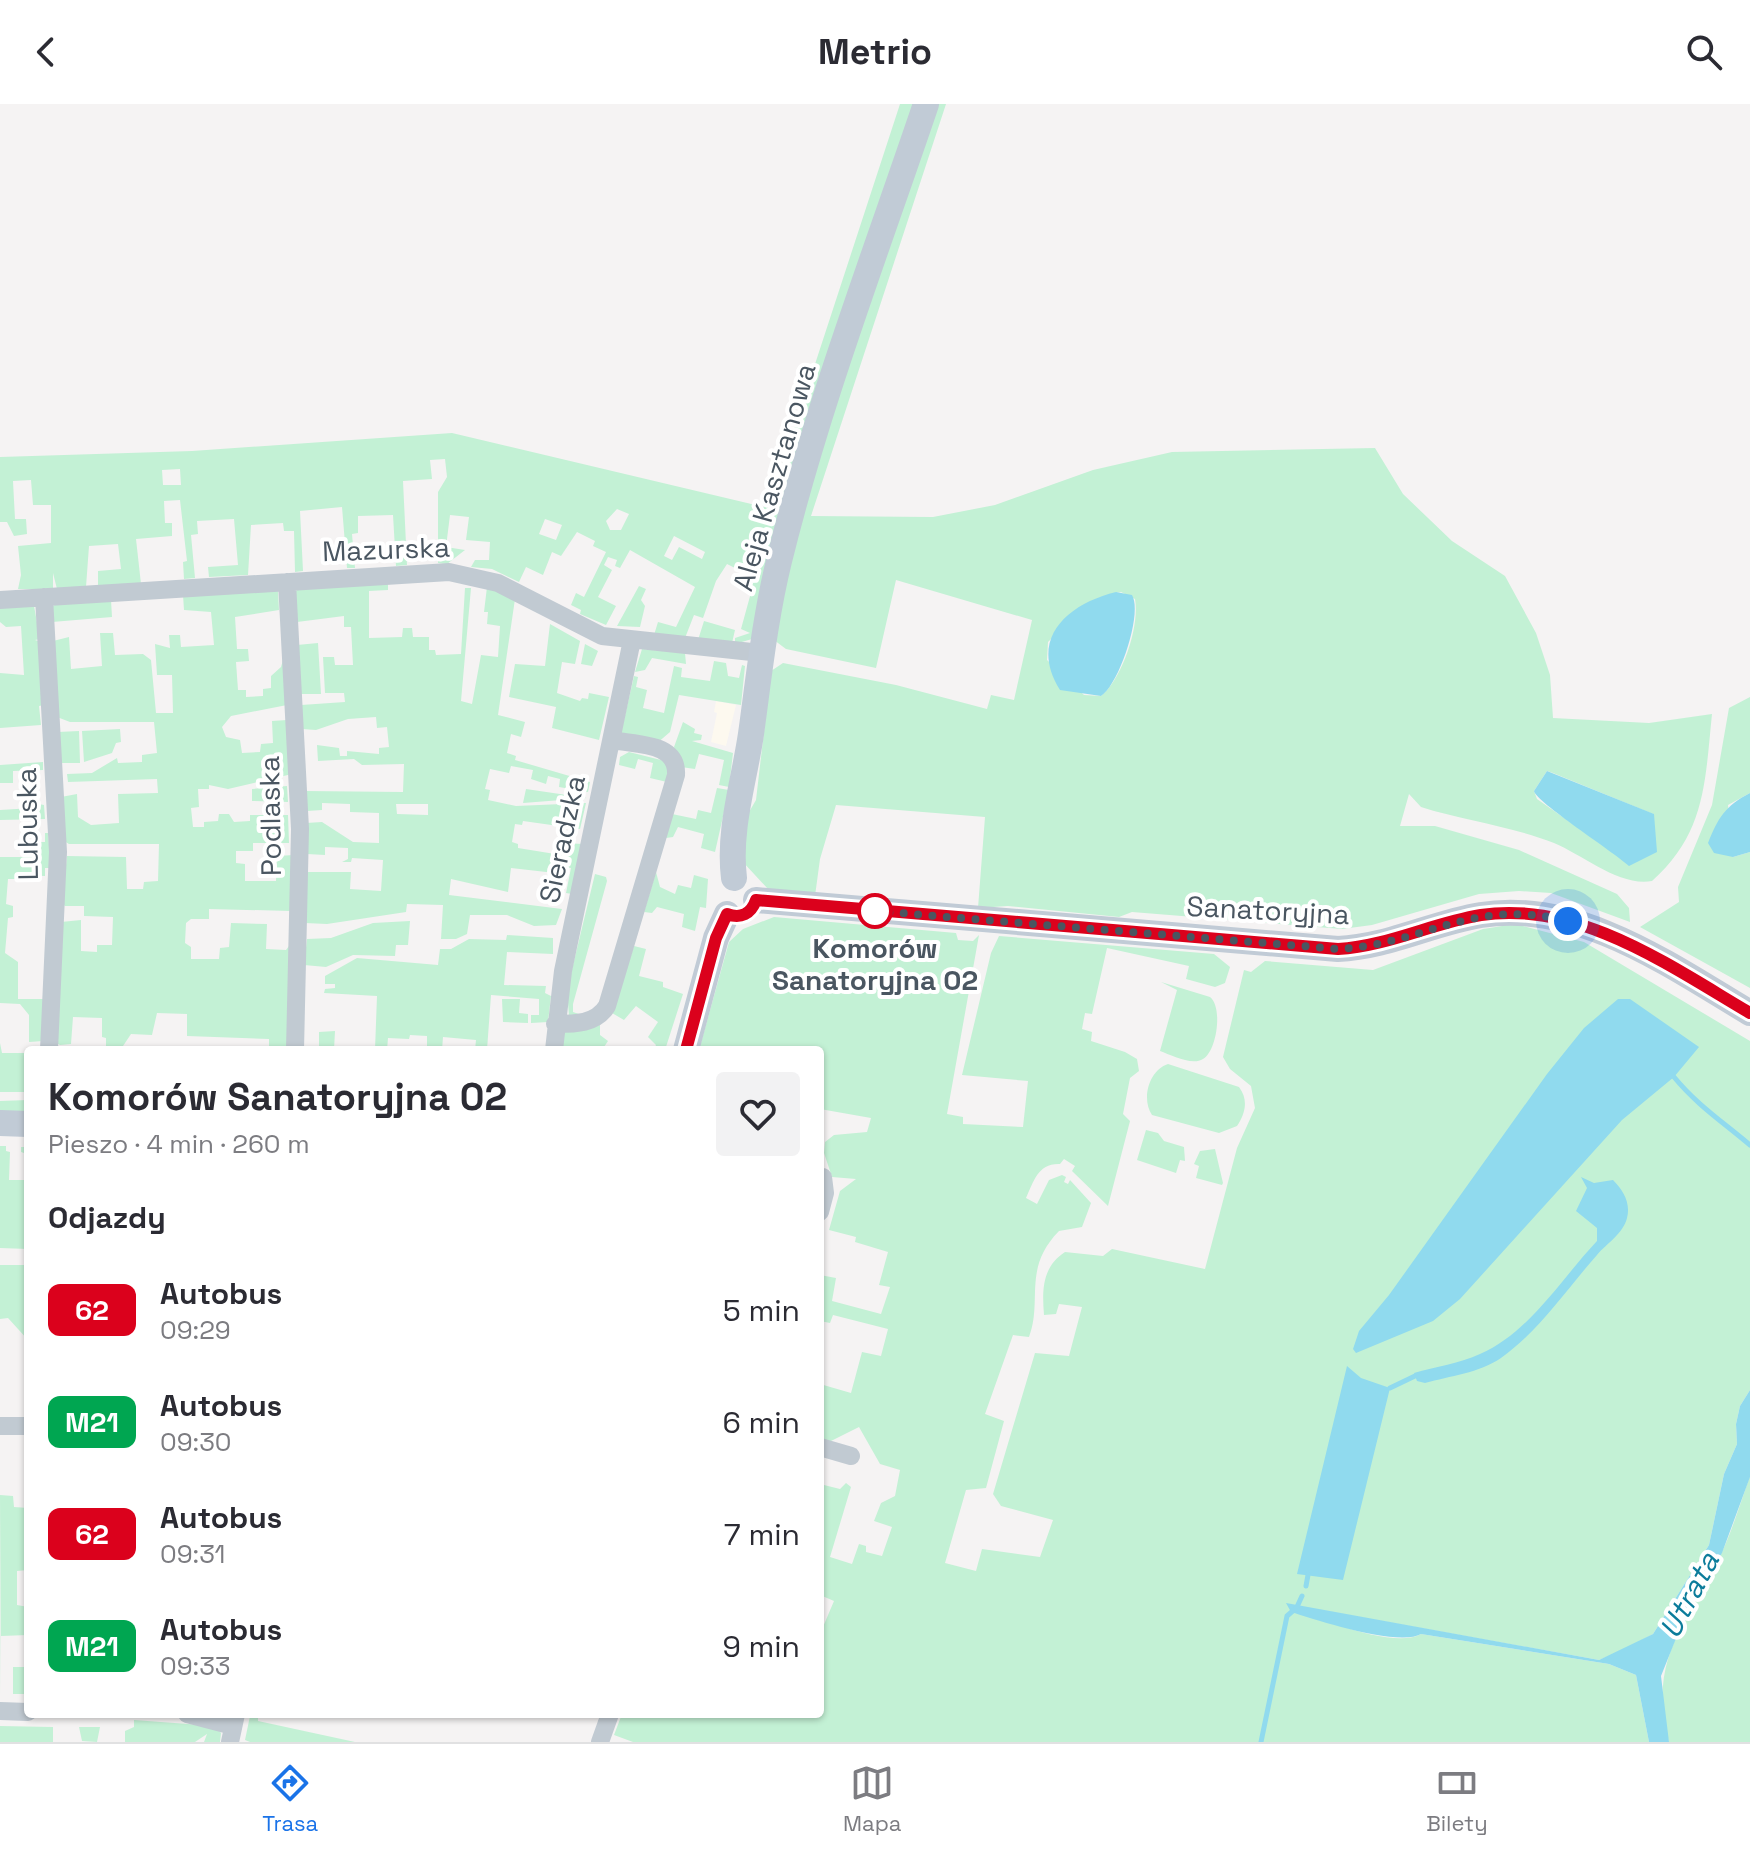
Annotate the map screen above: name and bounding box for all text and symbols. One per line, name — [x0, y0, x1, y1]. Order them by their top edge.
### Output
text: Metrio — [818, 29, 932, 75]
icon: back — [24, 30, 68, 74]
icon: search — [1682, 30, 1726, 74]
street label: Aleja Kasztanowa — [724, 359, 824, 595]
street label: Mazurska — [321, 529, 451, 569]
street label: Podlaska — [251, 756, 289, 876]
street label: Lubuska — [8, 767, 46, 881]
street label: Sieradzka — [531, 772, 593, 906]
street label: Sanatoryjna — [1186, 888, 1350, 932]
marker: Komorów Sanatoryjna 02 — [858, 894, 892, 928]
your location — [1548, 901, 1588, 941]
place label: Komorów Sanatoryjna 02 — [772, 930, 978, 998]
button: heart — [716, 1072, 800, 1156]
text: Komorów Sanatoryjna 02 — [48, 1073, 507, 1121]
text: Pieszo · 4 min · 260 m — [48, 1127, 310, 1161]
text: Odjazdy — [48, 1198, 166, 1237]
text: Autobus — [160, 1274, 282, 1313]
text: 5 min — [723, 1291, 800, 1330]
text: 62 — [75, 1292, 109, 1328]
text: 09:29 — [160, 1313, 231, 1347]
text: Autobus — [160, 1386, 282, 1425]
text: 6 min — [722, 1403, 800, 1442]
text: M21 — [65, 1404, 119, 1440]
text: 09:30 — [160, 1425, 232, 1459]
text: Autobus — [160, 1498, 282, 1537]
text: 7 min — [724, 1515, 800, 1554]
text: 62 — [75, 1516, 109, 1552]
text: 09:31 — [160, 1537, 225, 1571]
water label: Utrata — [1650, 1545, 1728, 1645]
text: Autobus — [160, 1610, 282, 1649]
text: 9 min — [722, 1627, 800, 1666]
text: M21 — [65, 1628, 119, 1664]
text: 09:33 — [160, 1649, 231, 1683]
tab: Trasa — [262, 1761, 318, 1837]
tab: Mapa — [843, 1761, 901, 1837]
tab: Bilety — [1426, 1761, 1488, 1837]

